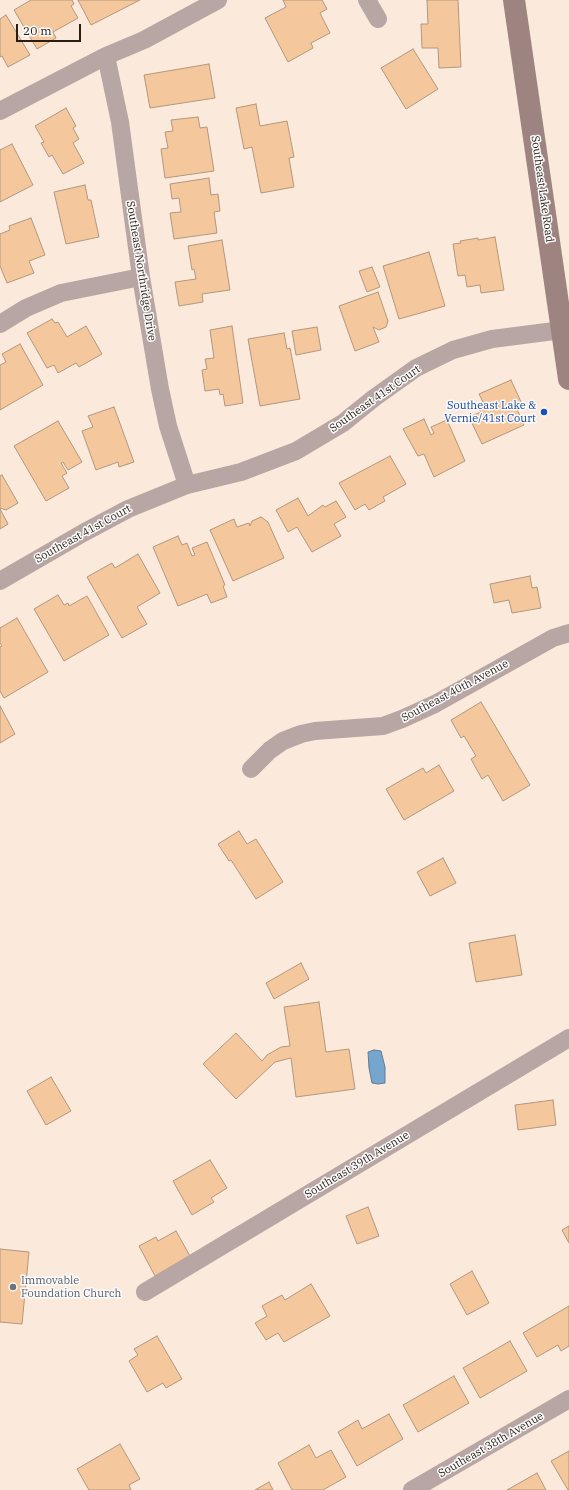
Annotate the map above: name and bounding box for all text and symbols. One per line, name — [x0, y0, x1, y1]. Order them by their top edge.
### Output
scale bar — [18, 16, 83, 42]
text: 20 m — [23, 23, 52, 38]
street label: Southeast Lake Road — [528, 135, 556, 243]
street label: Southeast Northridge Drive — [123, 200, 159, 342]
street label: Southeast 41st Court — [327, 363, 423, 435]
place label: Southeast Lake & Vernie/41st Court — [444, 399, 536, 425]
marker: Southeast Lake & Vernie/41st Court — [539, 407, 549, 417]
street label: Southeast 41st Court — [33, 502, 133, 566]
street label: Southeast 40th Avenue — [399, 657, 511, 725]
street label: Southeast 39th Avenue — [303, 1129, 411, 1201]
place label: Immovable Foundation Church — [21, 1274, 121, 1300]
marker: Immovable Foundation Church — [8, 1282, 18, 1292]
street label: Southeast 38th Avenue — [436, 1410, 546, 1480]

